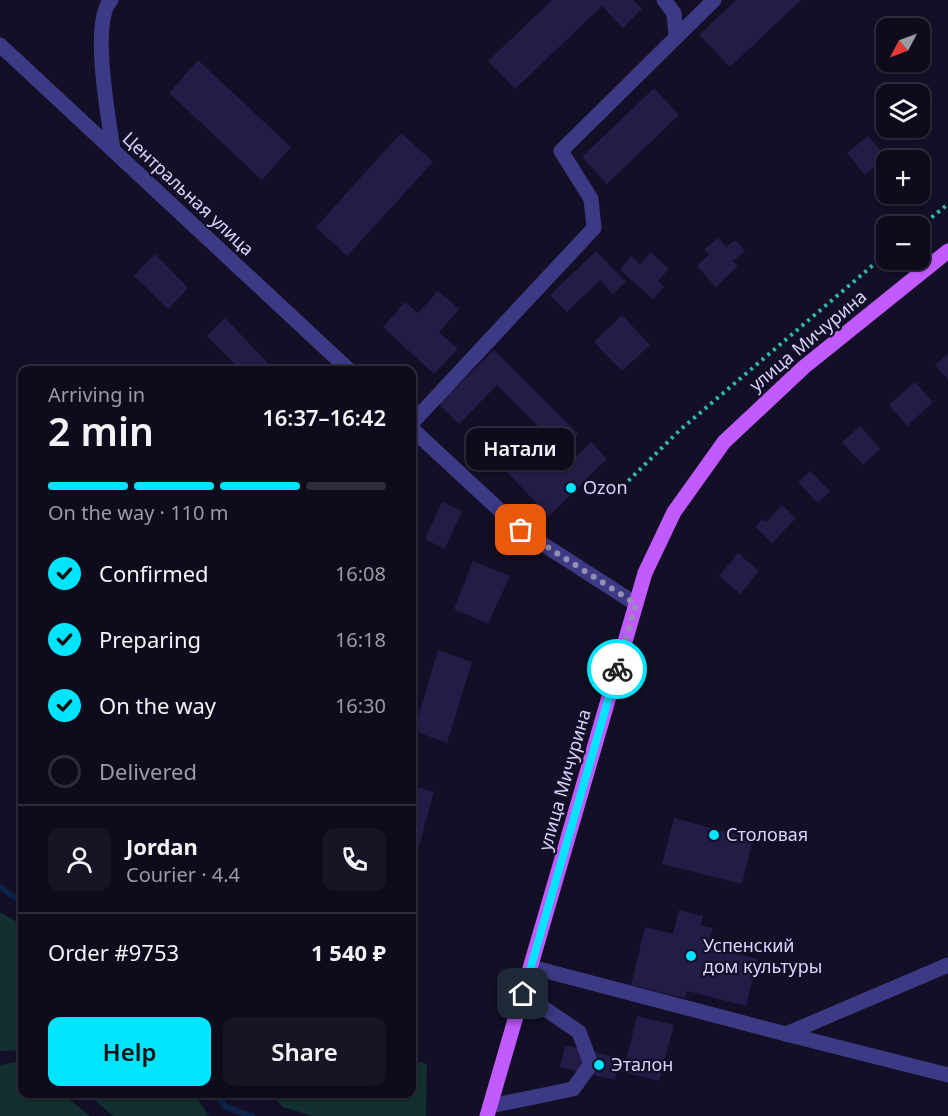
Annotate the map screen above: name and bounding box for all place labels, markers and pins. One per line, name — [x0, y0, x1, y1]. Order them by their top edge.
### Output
callout: Натали — [467, 428, 575, 470]
place label: Ozon — [583, 475, 628, 499]
marker: Ozon — [564, 481, 578, 495]
pin — [495, 504, 546, 555]
place label: Столовая — [726, 822, 808, 846]
marker: Столовая — [707, 828, 721, 842]
place label: Успенский дом культуры — [703, 933, 822, 978]
marker: Успенский дом культуры — [684, 949, 698, 963]
pin — [497, 968, 548, 1019]
place label: Эталон — [611, 1052, 673, 1076]
marker: Эталон — [592, 1058, 606, 1072]

